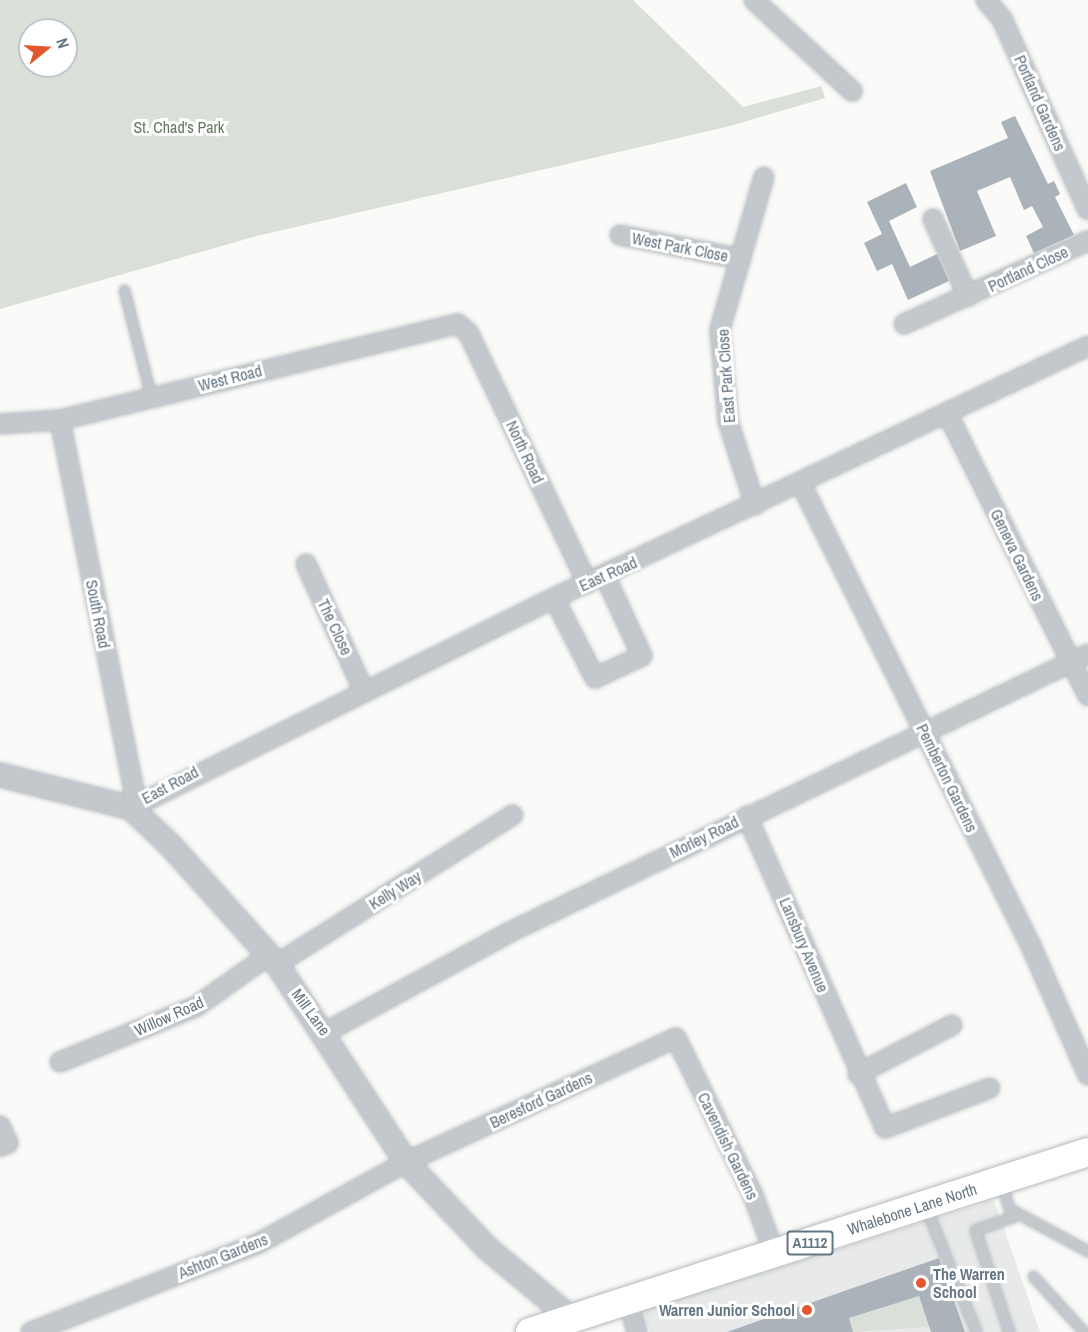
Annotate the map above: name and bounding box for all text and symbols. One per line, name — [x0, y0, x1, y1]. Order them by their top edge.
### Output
north arrow — [18, 18, 78, 78]
text: N — [51, 35, 75, 51]
street label: Portland Gardens — [1010, 52, 1070, 154]
park label: St. Chad's Park — [134, 117, 224, 137]
street label: West Park Close — [630, 228, 730, 266]
street label: Portland Close — [985, 242, 1071, 296]
street label: East Park Close — [713, 328, 739, 424]
street label: West Road — [196, 361, 264, 395]
street label: North Road — [502, 418, 548, 486]
street label: Geneva Gardens — [986, 506, 1048, 604]
street label: East Road — [576, 553, 640, 595]
street label: South Road — [82, 578, 114, 650]
street label: The Close — [314, 596, 356, 658]
street label: Pemberton Gardens — [912, 721, 982, 835]
street label: East Road — [138, 762, 202, 808]
street label: Morley Road — [666, 812, 742, 862]
street label: Kelly Way — [365, 867, 425, 913]
street label: Lansbury Avenue — [775, 894, 833, 996]
street label: Mill Lane — [288, 985, 334, 1039]
street label: Willow Road — [131, 992, 207, 1040]
street label: Beresford Gardens — [487, 1068, 595, 1132]
street label: Cavendish Gardens — [694, 1089, 762, 1203]
street label: Whalebone Lane North — [845, 1179, 979, 1239]
street label: Ashton Gardens — [175, 1229, 271, 1283]
road number: A1112 — [786, 1231, 834, 1255]
place label: The Warren School — [933, 1264, 1005, 1302]
marker: The Warren School — [914, 1276, 928, 1290]
place label: Warren Junior School — [659, 1300, 795, 1320]
marker: Warren Junior School — [800, 1303, 814, 1317]

